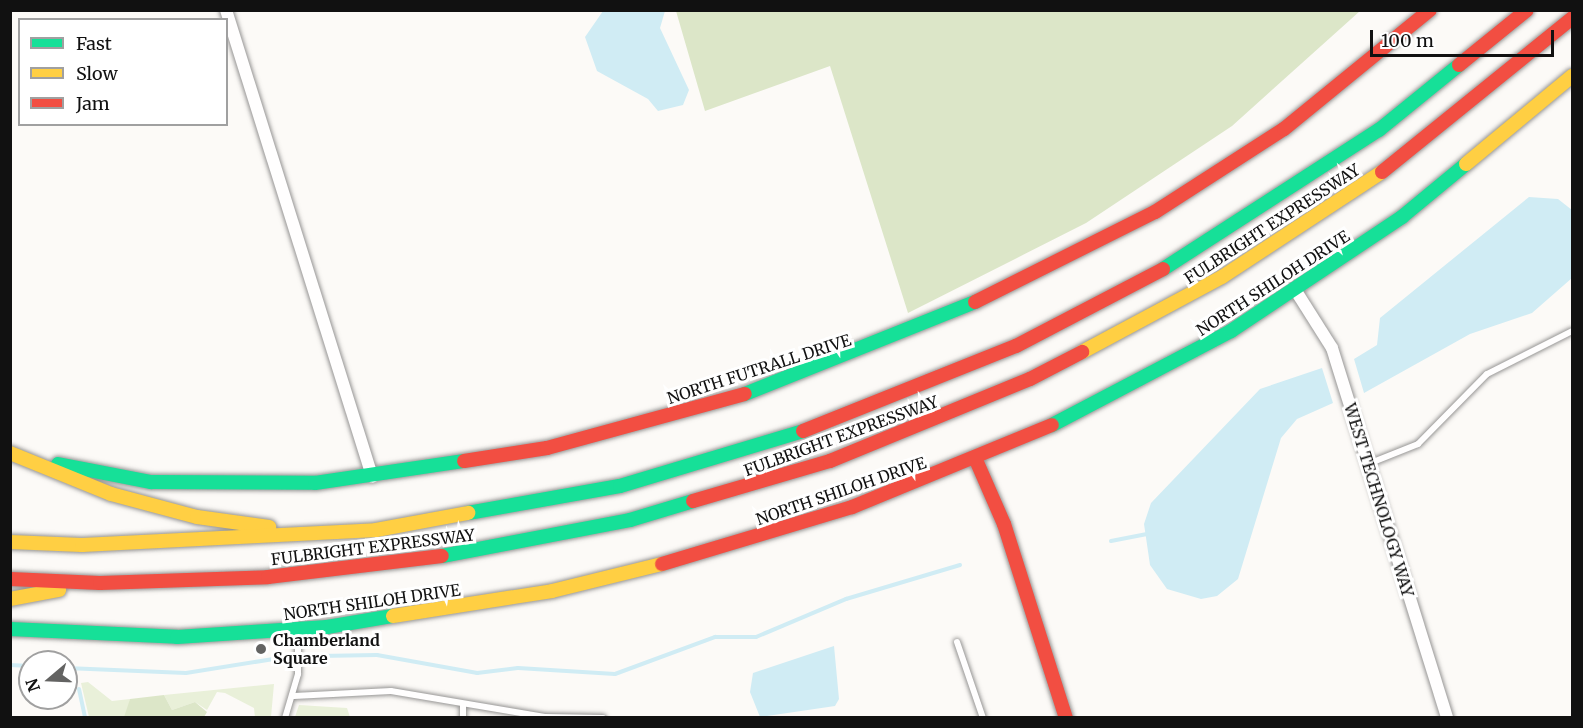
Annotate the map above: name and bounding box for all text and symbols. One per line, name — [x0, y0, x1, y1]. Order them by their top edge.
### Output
legend — [18, 18, 228, 126]
scale bar — [1373, 18, 1558, 56]
text: 100 m — [1381, 29, 1434, 52]
text: Fast — [76, 32, 112, 55]
text: Slow — [76, 62, 118, 85]
text: Jam — [76, 92, 110, 115]
street label: FULBRIGHT EXPRESSWAY — [1181, 160, 1363, 288]
street label: NORTH SHILOH DRIVE — [1193, 226, 1353, 340]
street label: NORTH FUTRALL DRIVE — [665, 330, 853, 408]
street label: FULBRIGHT EXPRESSWAY — [741, 392, 941, 480]
street label: WEST TECHNOLOGY WAY — [1340, 401, 1418, 599]
street label: NORTH SHILOH DRIVE — [754, 453, 928, 529]
street label: FULBRIGHT EXPRESSWAY — [270, 525, 476, 569]
street label: NORTH SHILOH DRIVE — [282, 580, 462, 624]
place label: Chamberland Square — [273, 630, 380, 668]
marker: Chamberland Square — [254, 642, 268, 656]
north arrow — [18, 650, 78, 710]
text: N — [21, 676, 44, 694]

